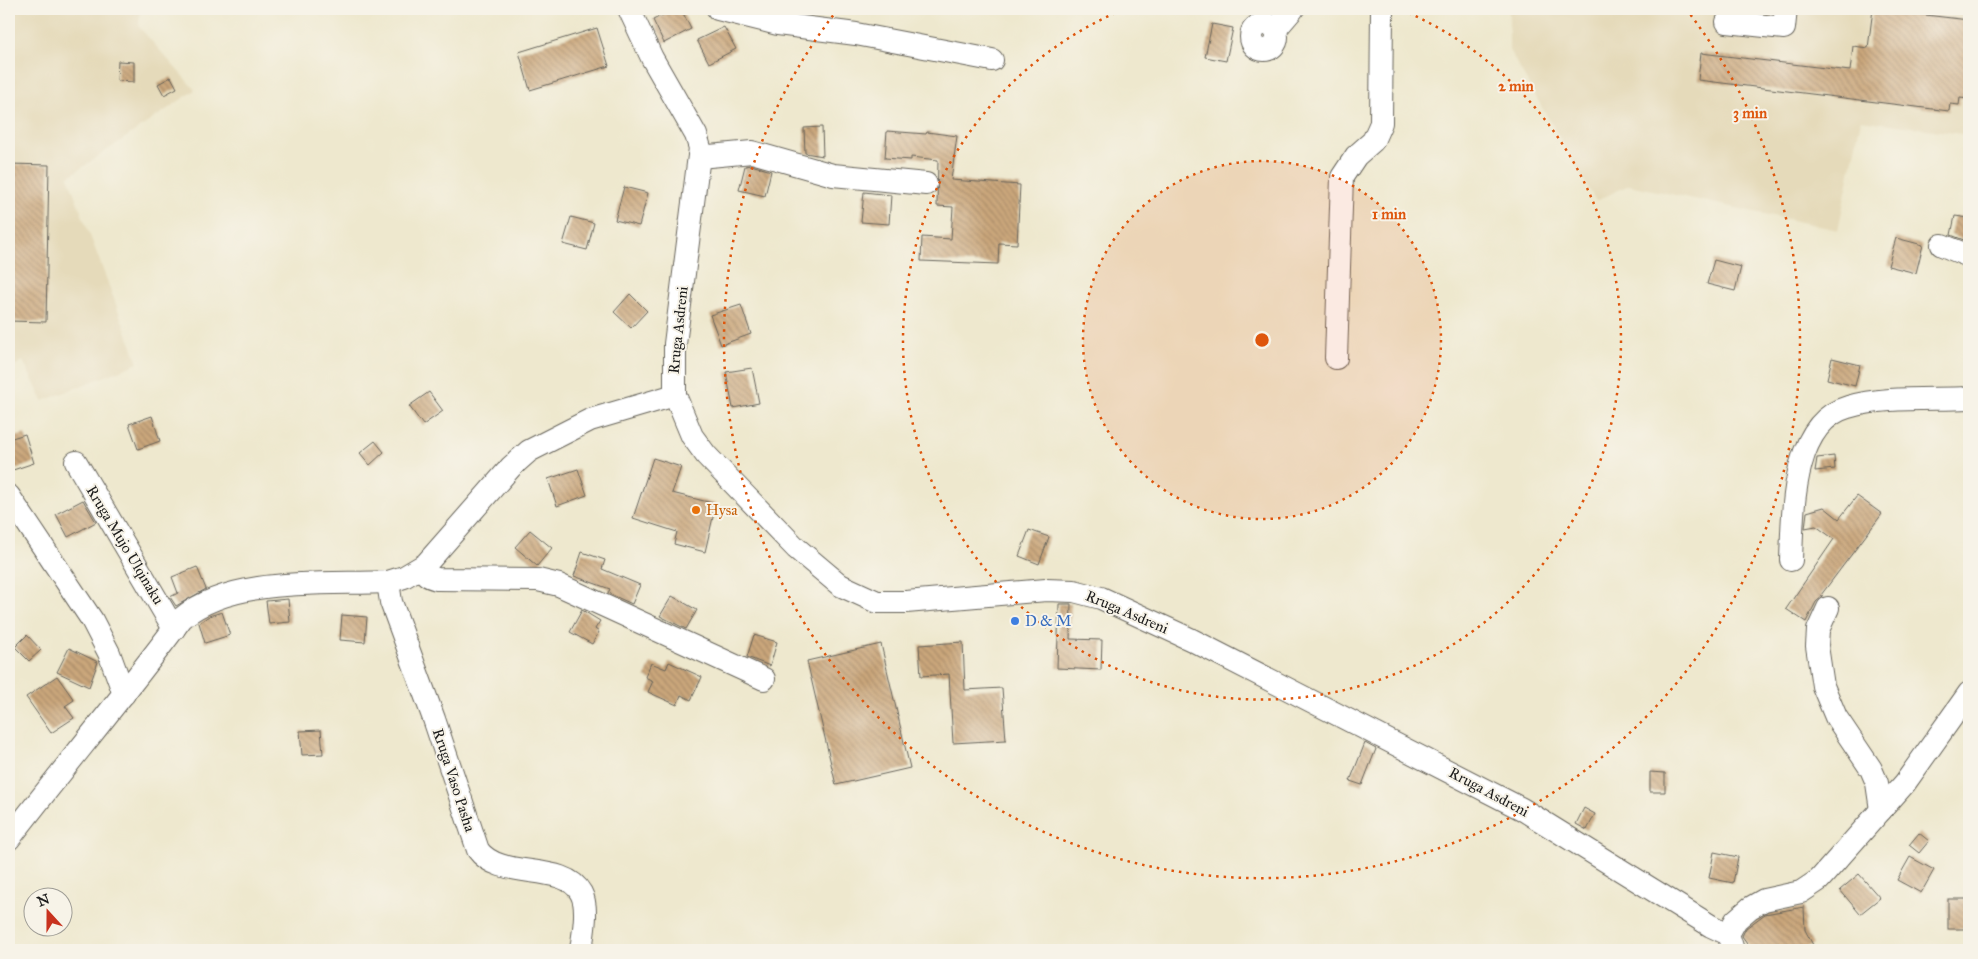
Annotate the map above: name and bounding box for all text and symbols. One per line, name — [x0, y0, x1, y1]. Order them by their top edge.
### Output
text: 2 min — [1498, 77, 1535, 95]
text: 3 min — [1733, 104, 1768, 123]
text: 1 min — [1372, 205, 1407, 223]
street label: Rruga Asdreni — [664, 285, 692, 375]
centre of rings — [1253, 331, 1271, 349]
street label: Rruga Mujo Ulqinaku — [82, 482, 168, 608]
place label: Hysa — [706, 501, 738, 519]
marker: Hysa — [690, 504, 702, 516]
street label: Rruga Asdreni — [1083, 587, 1171, 637]
place label: D & M — [1025, 612, 1071, 630]
marker: D & M — [1009, 615, 1021, 627]
street label: Rruga Vaso Pasha — [429, 726, 479, 835]
street label: Rruga Asdreni — [1446, 763, 1532, 821]
north arrow — [22, 886, 72, 936]
text: N — [35, 890, 52, 910]

